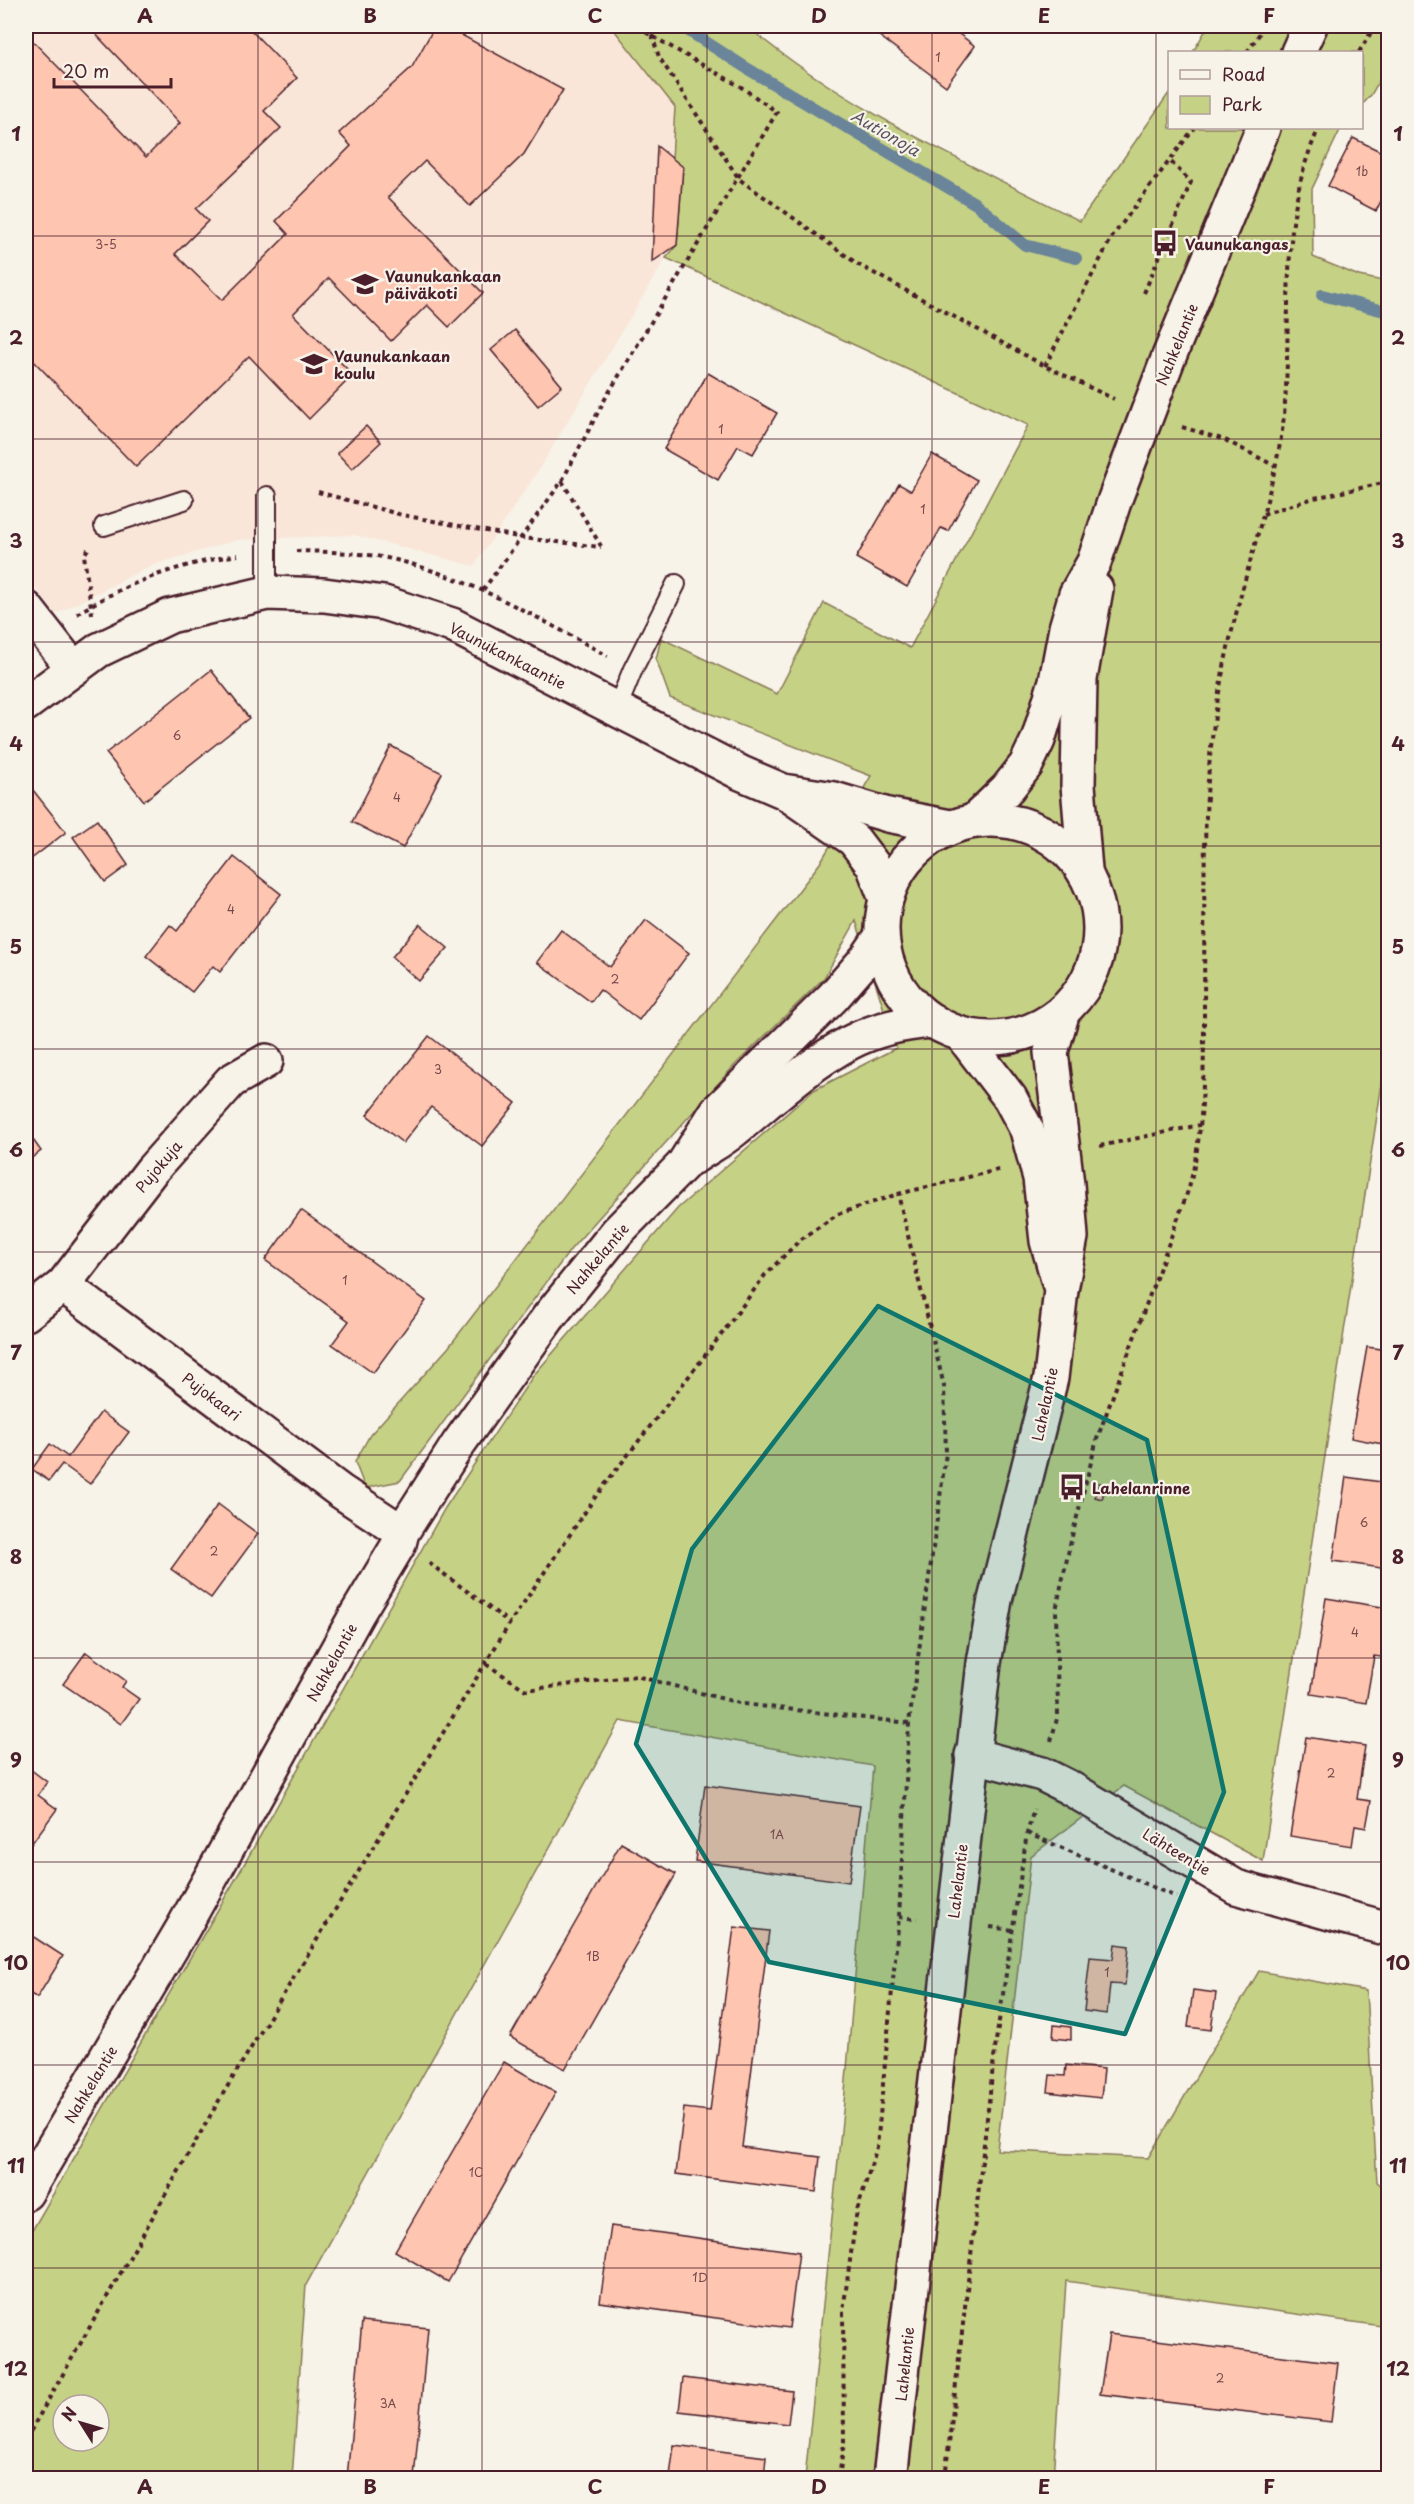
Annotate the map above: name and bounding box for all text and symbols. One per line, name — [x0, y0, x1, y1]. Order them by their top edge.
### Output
text: A — [137, 0, 153, 30]
text: B — [363, 0, 377, 30]
text: C — [587, 0, 603, 30]
text: D — [811, 0, 827, 30]
text: E — [1038, 0, 1050, 30]
text: F — [1263, 0, 1275, 30]
house number: 1 — [935, 48, 941, 66]
scale bar — [54, 51, 171, 89]
legend — [1168, 51, 1363, 129]
text: 20 m — [63, 57, 109, 84]
text: Road — [1222, 60, 1266, 87]
text: Park — [1222, 90, 1262, 117]
water label: Autionoja — [847, 103, 926, 162]
text: 1 — [11, 118, 21, 148]
text: 1 — [1393, 118, 1403, 148]
house number: 1b — [1356, 162, 1368, 180]
bus stop icon: Vaunukangas — [1150, 228, 1180, 258]
place label: Vaunukangas — [1185, 232, 1289, 255]
house number: 3-5 — [95, 235, 117, 253]
place label: Vaunukankaan päiväkoti — [385, 264, 501, 304]
school or university icon: Vaunukankaan päiväkoti — [350, 269, 380, 299]
street label: Nahkelantie — [1149, 299, 1203, 389]
text: 2 — [9, 322, 23, 352]
text: 2 — [1391, 322, 1405, 352]
place label: Vaunukankaan koulu — [334, 344, 450, 384]
school or university icon: Vaunukankaan koulu — [299, 349, 329, 379]
house number: 1 — [718, 420, 724, 438]
house number: 1 — [920, 500, 926, 518]
text: 3 — [9, 525, 23, 555]
text: 3 — [1391, 525, 1405, 555]
street label: Vaunukankaantie — [446, 616, 570, 694]
house number: 6 — [173, 726, 181, 744]
text: 4 — [9, 728, 23, 758]
text: 4 — [1391, 728, 1405, 758]
house number: 4 — [393, 788, 401, 806]
house number: 4 — [227, 900, 235, 918]
text: 5 — [10, 931, 22, 961]
text: 5 — [1392, 931, 1404, 961]
house number: 2 — [611, 970, 619, 988]
house number: 3 — [434, 1060, 442, 1078]
text: 6 — [9, 1134, 23, 1164]
street label: Pujokuja — [129, 1134, 187, 1197]
text: 6 — [1391, 1134, 1405, 1164]
street label: Nahkelantie — [560, 1217, 634, 1299]
house number: 1 — [342, 1271, 348, 1289]
text: 7 — [10, 1337, 22, 1367]
text: 7 — [1392, 1337, 1404, 1367]
street label: Lahelantie — [1025, 1365, 1063, 1443]
street label: Pujokaari — [178, 1366, 246, 1426]
bus stop icon: Lahelanrinne — [1057, 1472, 1087, 1502]
place label: Lahelanrinne — [1092, 1476, 1190, 1499]
house number: 6 — [1360, 1513, 1368, 1531]
text: 8 — [10, 1541, 22, 1571]
text: 8 — [1392, 1541, 1404, 1571]
house number: 2 — [210, 1542, 218, 1560]
street label: Nahkelantie — [300, 1618, 362, 1706]
house number: 4 — [1351, 1623, 1359, 1641]
text: 9 — [10, 1744, 22, 1774]
text: 9 — [1392, 1744, 1404, 1774]
house number: 2 — [1327, 1764, 1335, 1782]
street label: Lähteentie — [1139, 1822, 1215, 1880]
house number: 1A — [770, 1825, 784, 1843]
street label: Lahelantie — [941, 1842, 973, 1919]
text: 10 — [4, 1947, 28, 1977]
house number: 1B — [586, 1947, 600, 1965]
text: 10 — [1386, 1947, 1410, 1977]
house number: 1 — [1104, 1963, 1110, 1981]
street label: Nahkelantie — [58, 2041, 122, 2127]
text: 11 — [7, 2150, 25, 2180]
text: 11 — [1389, 2150, 1407, 2180]
house number: 1C — [469, 2163, 483, 2181]
house number: 1D — [692, 2268, 708, 2286]
street label: Lahelantie — [889, 2326, 919, 2402]
text: 12 — [4, 2353, 28, 2383]
text: 12 — [1386, 2353, 1410, 2383]
house number: 2 — [1216, 2369, 1224, 2387]
north arrow — [51, 2393, 111, 2453]
house number: 3A — [380, 2394, 397, 2412]
text: N — [55, 2401, 82, 2426]
text: A — [137, 2471, 153, 2501]
text: B — [363, 2471, 377, 2501]
text: C — [587, 2471, 603, 2501]
text: D — [811, 2471, 827, 2501]
text: E — [1038, 2471, 1050, 2501]
text: F — [1263, 2471, 1275, 2501]

